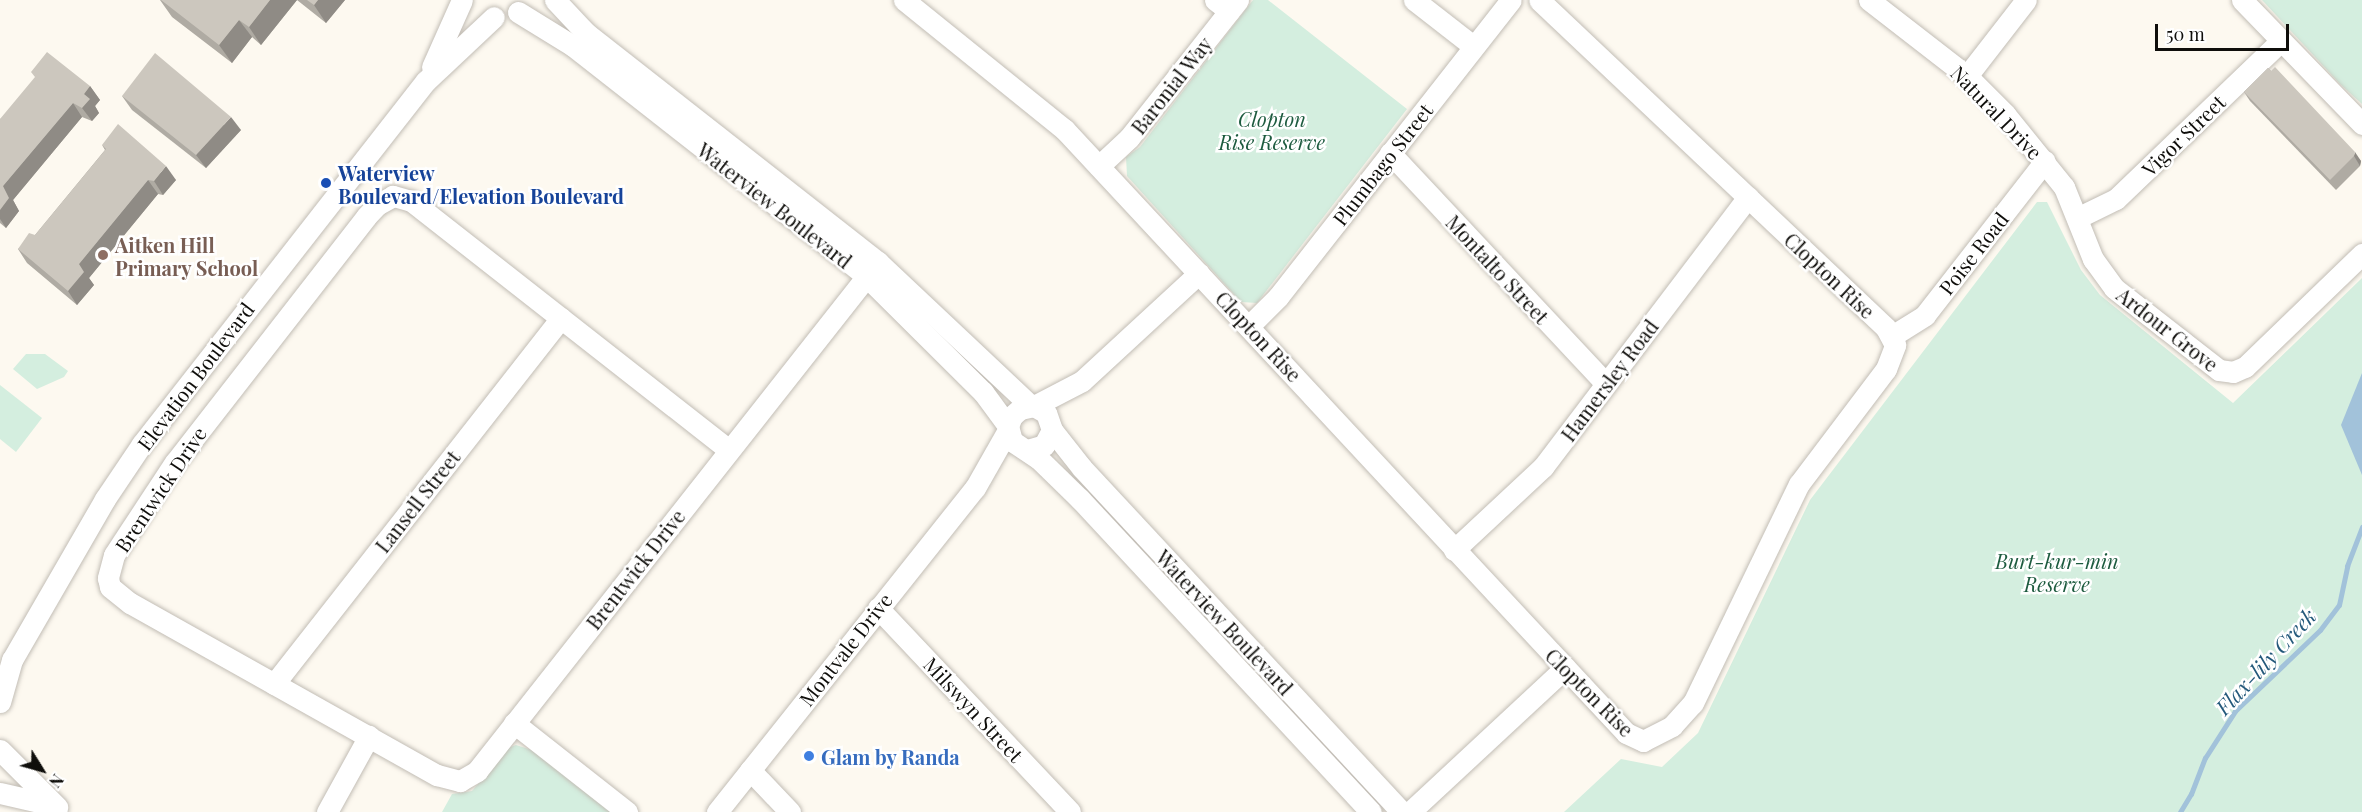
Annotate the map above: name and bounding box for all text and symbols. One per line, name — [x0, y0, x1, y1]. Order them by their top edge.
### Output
scale bar — [2158, 12, 2292, 50]
text: 50 m — [2166, 22, 2205, 46]
street label: Baronial Way — [1125, 31, 1217, 139]
street label: Natural Drive — [1946, 60, 2048, 164]
street label: Vigor Street — [2136, 89, 2230, 181]
street label: Plumbago Street — [1327, 98, 1437, 230]
park label: Clopton Rise Reserve — [1219, 106, 1325, 153]
street label: Waterview Boulevard — [693, 137, 857, 273]
place label: Waterview Boulevard/Elevation Boulevard — [338, 160, 624, 207]
marker: Waterview Boulevard/Elevation Boulevard — [319, 176, 333, 190]
street label: Poise Road — [1933, 207, 2013, 299]
street label: Montalto Street — [1442, 210, 1554, 328]
street label: Clopton Rise — [1780, 227, 1880, 323]
place label: Aitken Hill Primary School — [115, 232, 259, 279]
marker: Aitken Hill Primary School — [96, 248, 110, 262]
street label: Ardour Grove — [2112, 282, 2224, 376]
street label: Clopton Rise — [1211, 286, 1307, 386]
street label: Elevation Boulevard — [132, 297, 258, 455]
street label: Hamersley Road — [1555, 314, 1663, 446]
street label: Brentwick Drive — [109, 422, 211, 556]
street label: Lansell Street — [370, 445, 464, 557]
street label: Brentwick Drive — [581, 504, 689, 634]
street label: Waterview Boulevard — [1152, 544, 1298, 700]
park label: Burt-kur-min Reserve — [1995, 548, 2119, 595]
street label: Montvale Drive — [794, 588, 896, 710]
water label: Flax-lily Creek — [2210, 603, 2320, 719]
street label: Clopton Rise — [1541, 643, 1639, 741]
street label: Milswyn Street — [920, 652, 1028, 766]
north arrow — [12, 740, 72, 800]
place label: Glam by Randa — [821, 744, 960, 768]
marker: Glam by Randa — [802, 749, 816, 763]
text: N — [45, 770, 69, 792]

